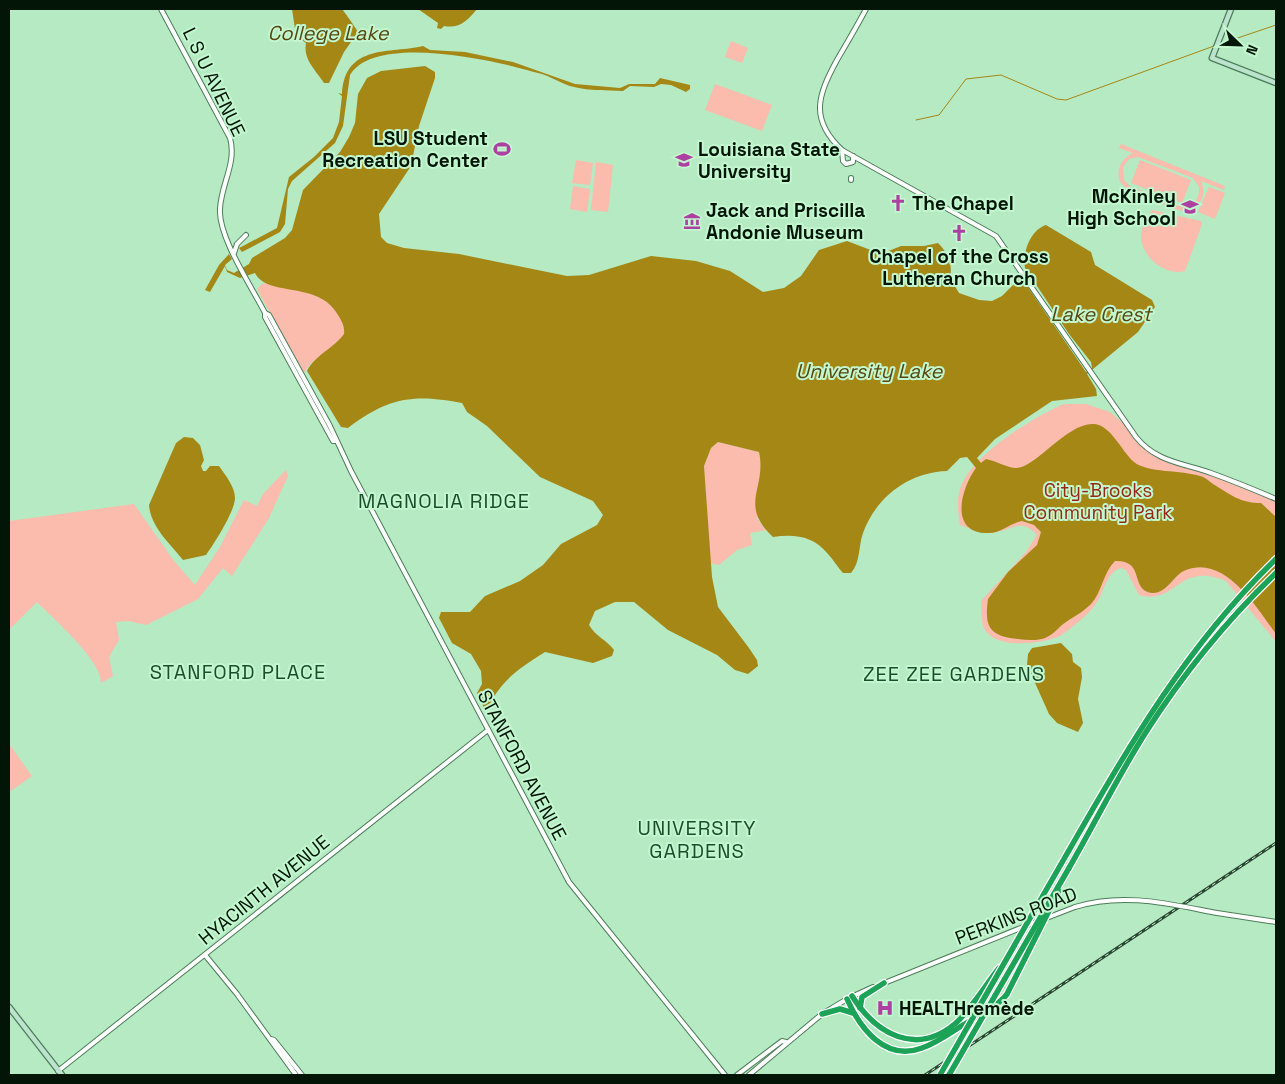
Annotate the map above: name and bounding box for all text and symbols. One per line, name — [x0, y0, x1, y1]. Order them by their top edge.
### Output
water label: College Lake — [267, 20, 390, 46]
north arrow — [1215, 20, 1265, 70]
street label: L S U AVENUE — [177, 24, 251, 140]
text: N — [1242, 42, 1262, 58]
place label: LSU Student Recreation Center — [322, 126, 488, 173]
place label: Louisiana State University — [698, 137, 840, 184]
sports icon: LSU Student Recreation Center — [492, 139, 512, 159]
school or university icon: Louisiana State University — [674, 150, 694, 170]
place label: McKinley High School — [1067, 184, 1176, 231]
place label: The Chapel — [912, 191, 1014, 216]
church icon: The Chapel — [888, 193, 908, 213]
school or university icon: McKinley High School — [1180, 197, 1200, 217]
place label: Jack and Priscilla Andonie Museum — [706, 198, 865, 245]
museum icon: Jack and Priscilla Andonie Museum — [682, 211, 702, 231]
church icon: Chapel of the Cross Lutheran Church — [949, 223, 969, 243]
place label: Chapel of the Cross Lutheran Church — [869, 244, 1049, 291]
water label: Lake Crest — [1050, 301, 1153, 327]
water label: University Lake — [796, 358, 943, 384]
park label: City-Brooks Community Park — [1023, 478, 1173, 525]
district label: MAGNOLIA RIDGE — [358, 488, 530, 514]
district label: STANFORD PLACE — [150, 659, 326, 685]
district label: ZEE ZEE GARDENS — [863, 661, 1045, 687]
street label: STANFORD AVENUE — [472, 685, 572, 845]
district label: UNIVERSITY GARDENS — [638, 815, 756, 864]
street label: HYACINTH AVENUE — [193, 829, 335, 951]
street label: PERKINS ROAD — [952, 881, 1080, 951]
place label: HEALTHremède — [899, 996, 1035, 1021]
hospital icon: HEALTHremède — [875, 998, 895, 1018]

